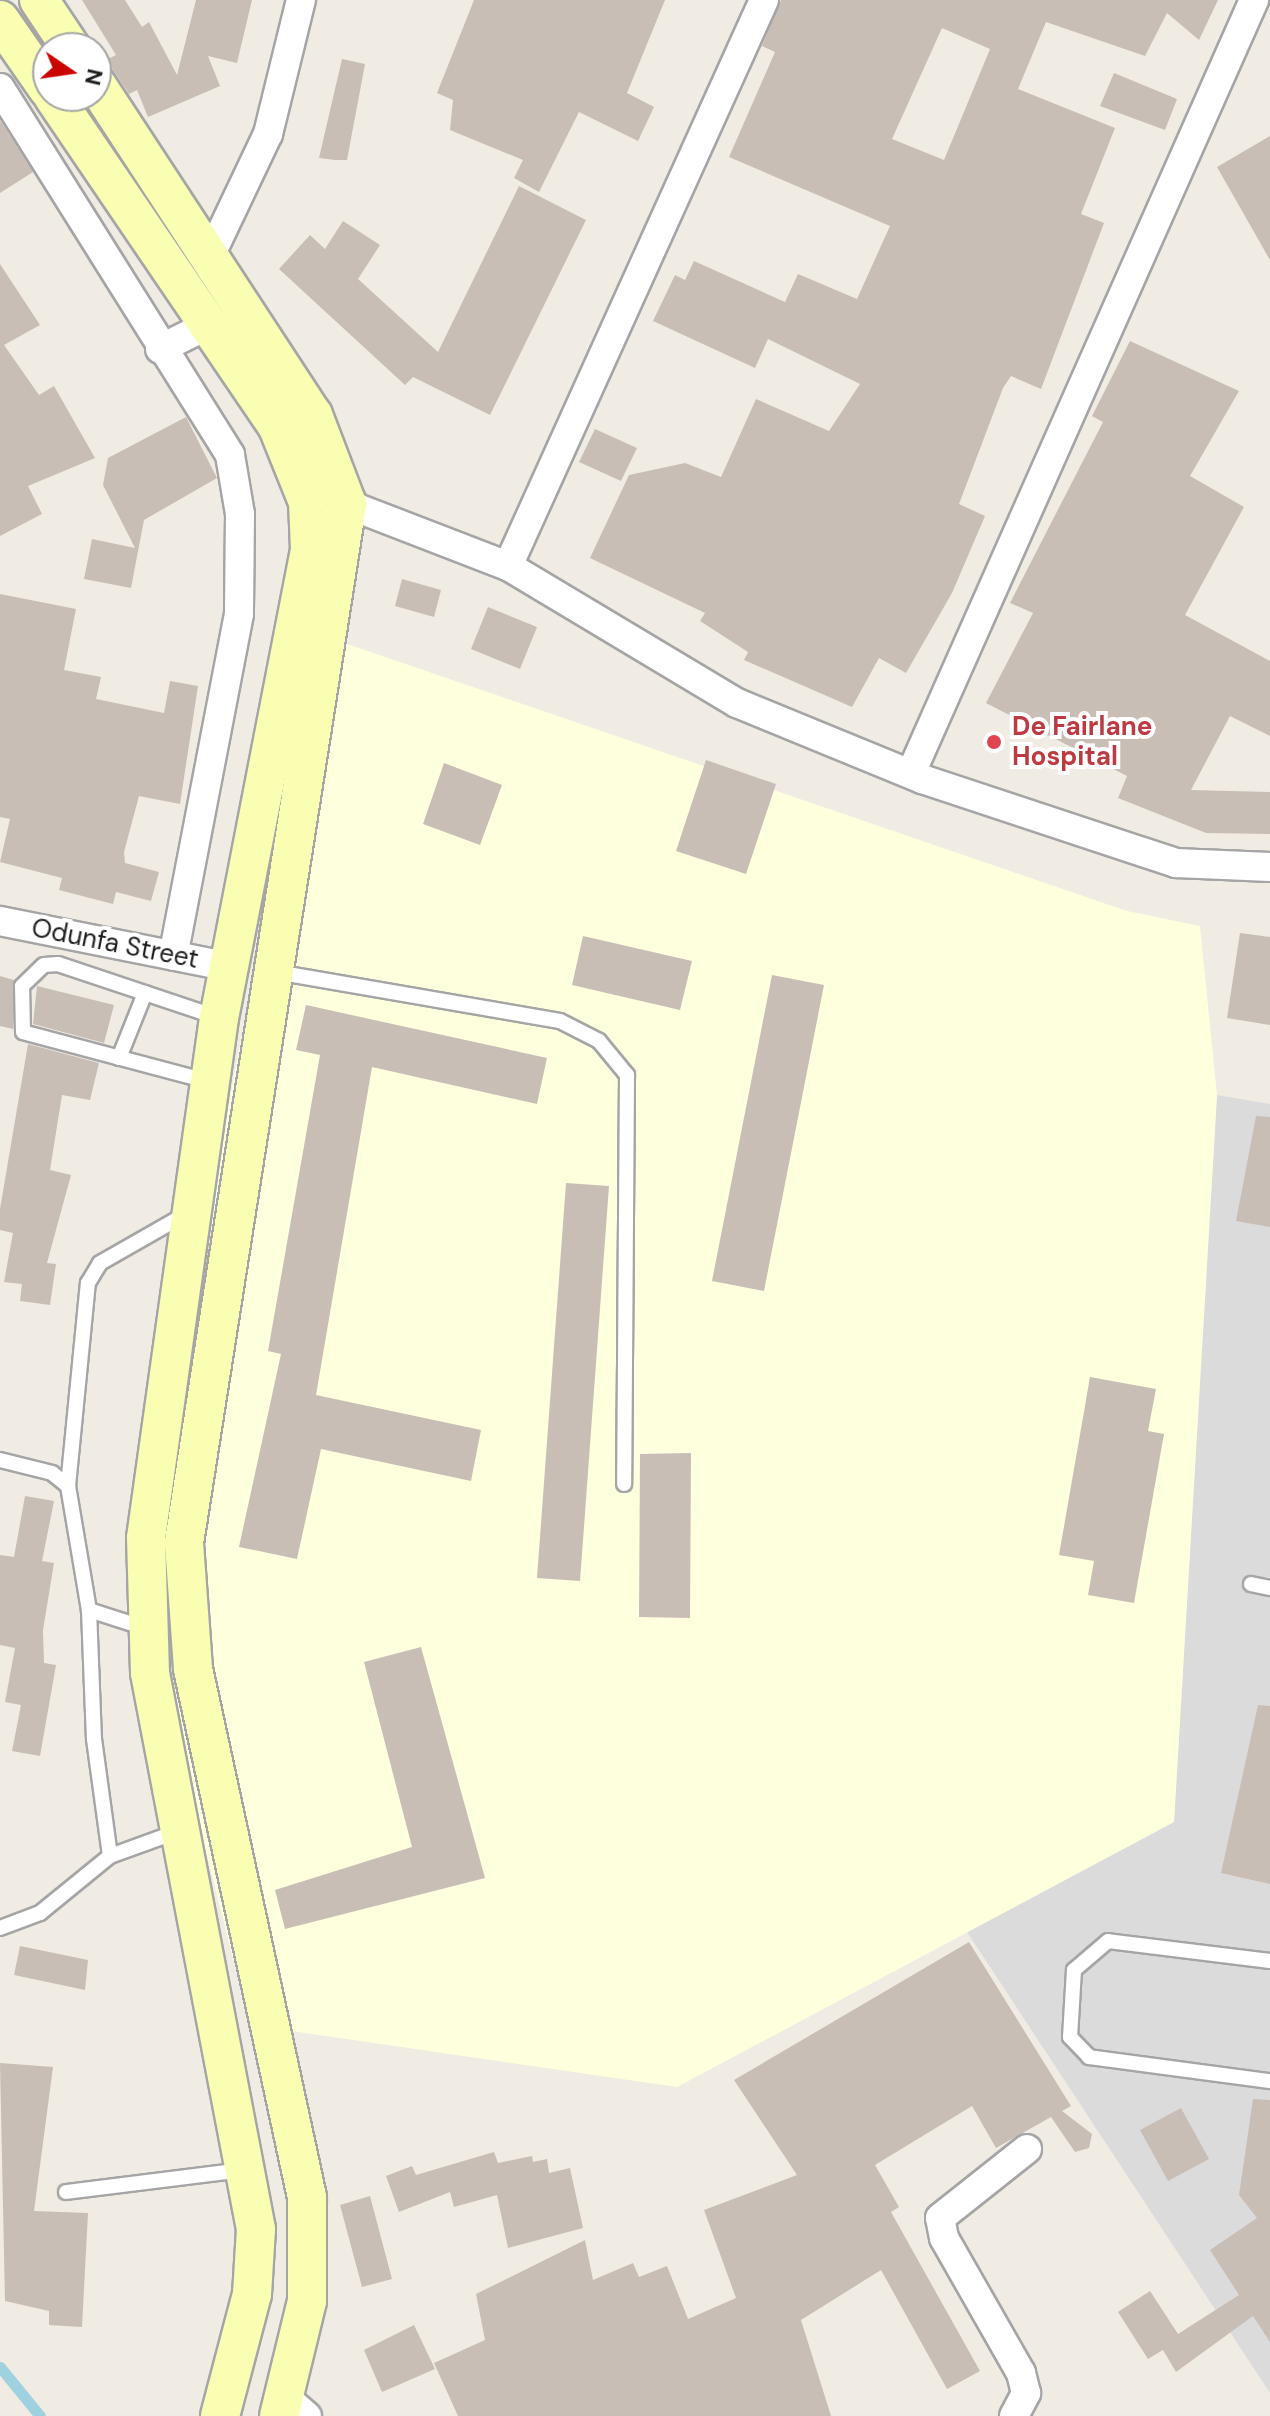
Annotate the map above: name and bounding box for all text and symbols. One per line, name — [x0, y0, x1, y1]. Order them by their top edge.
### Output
north arrow — [32, 32, 112, 112]
text: N — [78, 66, 110, 88]
place label: De Fairlane Hospital — [1012, 711, 1152, 772]
marker: De Fairlane Hospital — [983, 731, 1005, 753]
street label: Odunfa Street — [29, 913, 201, 975]

